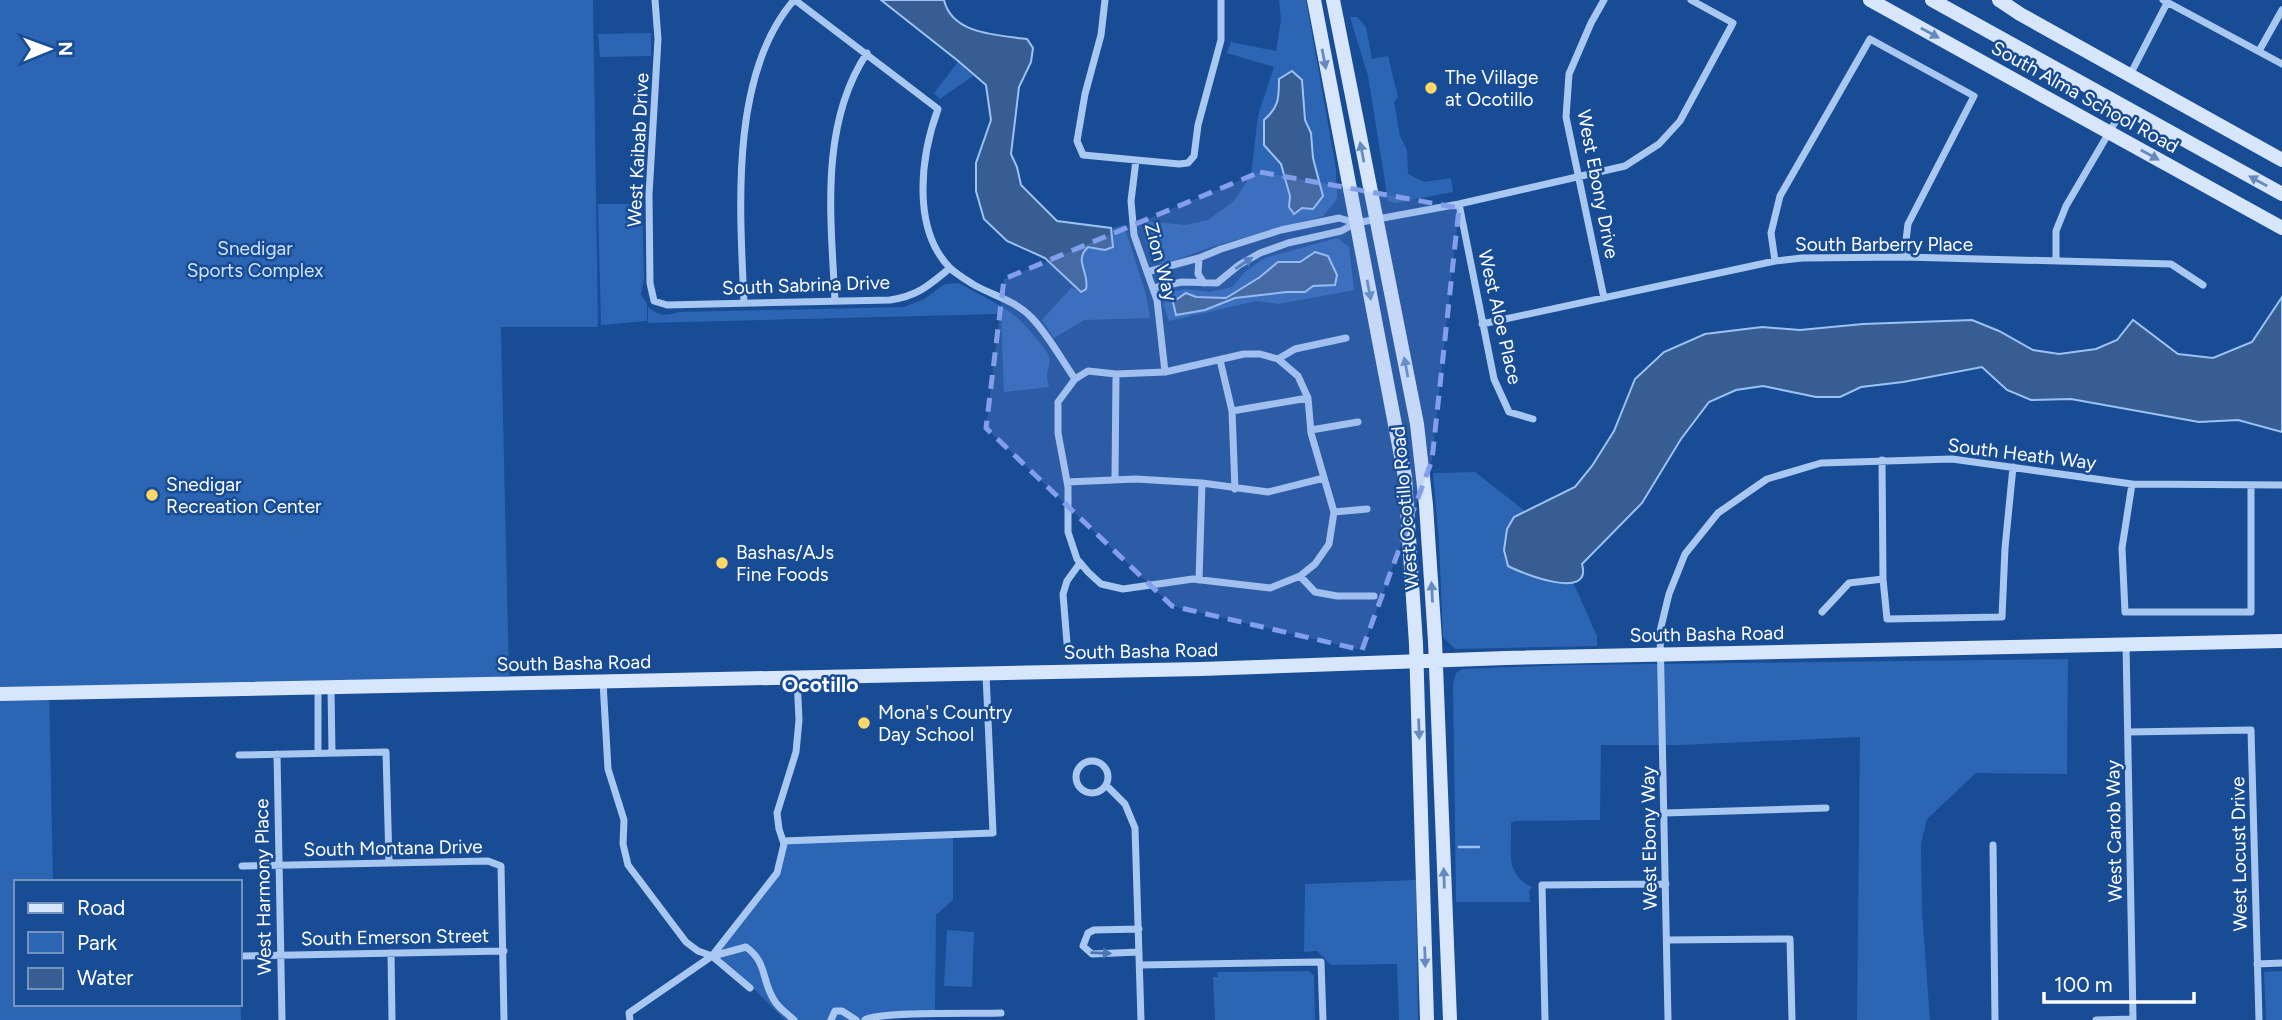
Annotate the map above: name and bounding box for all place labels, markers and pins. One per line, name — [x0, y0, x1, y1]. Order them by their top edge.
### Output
place label: The Village at Ocotillo — [1445, 66, 1538, 111]
marker: The Village at Ocotillo — [1423, 80, 1439, 96]
place label: Snedigar Recreation Center — [166, 473, 322, 518]
marker: Snedigar Recreation Center — [144, 487, 160, 503]
place label: Bashas/AJs Fine Foods — [736, 541, 834, 586]
marker: Bashas/AJs Fine Foods — [714, 555, 730, 571]
place label: Mona's Country Day School — [878, 701, 1012, 746]
marker: Mona's Country Day School — [856, 715, 872, 731]

